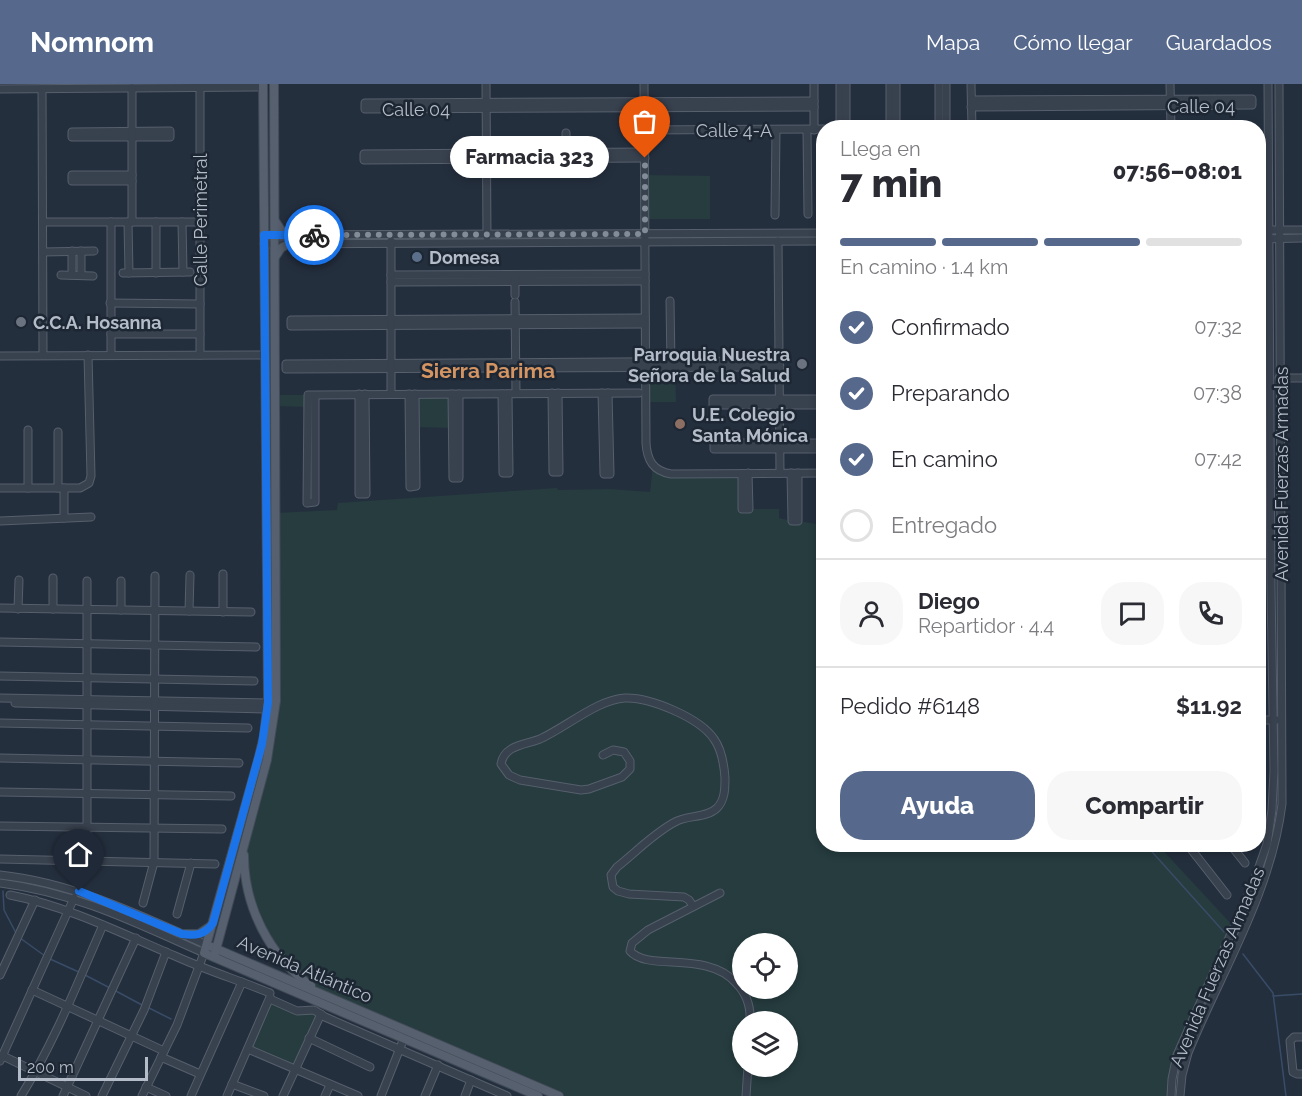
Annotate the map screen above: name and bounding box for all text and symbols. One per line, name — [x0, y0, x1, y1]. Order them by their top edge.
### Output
text: Nomnom — [30, 26, 154, 59]
text: Mapa — [926, 30, 980, 55]
text: Cómo llegar — [1013, 30, 1133, 55]
text: Guardados — [1166, 30, 1272, 55]
pin — [619, 96, 670, 158]
street label: Calle 04 — [1167, 96, 1235, 117]
street label: Calle 04 — [382, 99, 450, 120]
icon: bag — [628, 105, 661, 138]
street label: Calle 4-A — [696, 120, 772, 141]
callout: Farmacia 323 — [450, 137, 609, 179]
text: Llega en — [840, 137, 921, 161]
text: Farmacia 323 — [465, 145, 594, 169]
street label: Calle Perimetral — [190, 153, 211, 286]
text: 07:56–08:01 — [1113, 158, 1242, 184]
text: 7 min — [840, 160, 942, 206]
courier — [284, 205, 344, 265]
icon: bike — [298, 219, 331, 252]
place label: Domesa — [429, 247, 500, 268]
marker: Domesa — [410, 250, 424, 264]
text: En camino · 1.4 km — [840, 255, 1008, 279]
icon: check — [840, 311, 873, 344]
place label: C.C.A. Hosanna — [33, 312, 162, 333]
text: Confirmado — [891, 314, 1010, 340]
marker: C.C.A. Hosanna — [14, 315, 28, 329]
text: 07:32 — [1194, 315, 1242, 339]
place label: Parroquia Nuestra Señora de la Salud — [628, 344, 790, 386]
marker: Parroquia Nuestra Señora de la Salud — [795, 357, 809, 371]
district label: Sierra Parima — [421, 358, 555, 383]
street label: Avenida Fuerzas Armadas — [1271, 366, 1292, 581]
icon: check — [840, 377, 873, 410]
text: Preparando — [891, 380, 1010, 406]
text: 07:38 — [1193, 381, 1242, 405]
place label: U.E. Colegio Santa Mónica — [692, 404, 808, 446]
marker: U.E. Colegio Santa Mónica — [673, 417, 687, 431]
icon: check — [840, 443, 873, 476]
text: En camino — [891, 446, 998, 472]
text: 07:42 — [1194, 447, 1242, 471]
text: Entregado — [891, 512, 997, 538]
button: person — [840, 582, 903, 645]
button: chat — [1101, 582, 1164, 645]
button: phone — [1179, 582, 1242, 645]
text: Diego — [918, 588, 980, 614]
text: Repartidor · 4.4 — [918, 614, 1054, 638]
text: Pedido #6148 — [840, 693, 980, 719]
text: $11.92 — [1176, 693, 1242, 719]
button: Ayuda — [840, 771, 1035, 840]
button: Compartir — [1047, 771, 1242, 840]
pin — [53, 829, 104, 891]
icon: home — [62, 838, 95, 871]
street label: Avenida Fuerzas Armadas — [1165, 864, 1269, 1070]
street label: Avenida Atlántico — [234, 931, 376, 1007]
map controls — [732, 933, 798, 1077]
button: locate — [732, 933, 798, 999]
button: layers — [732, 1011, 798, 1077]
scale bar — [18, 1054, 148, 1082]
text: 200 m — [27, 1058, 74, 1077]

